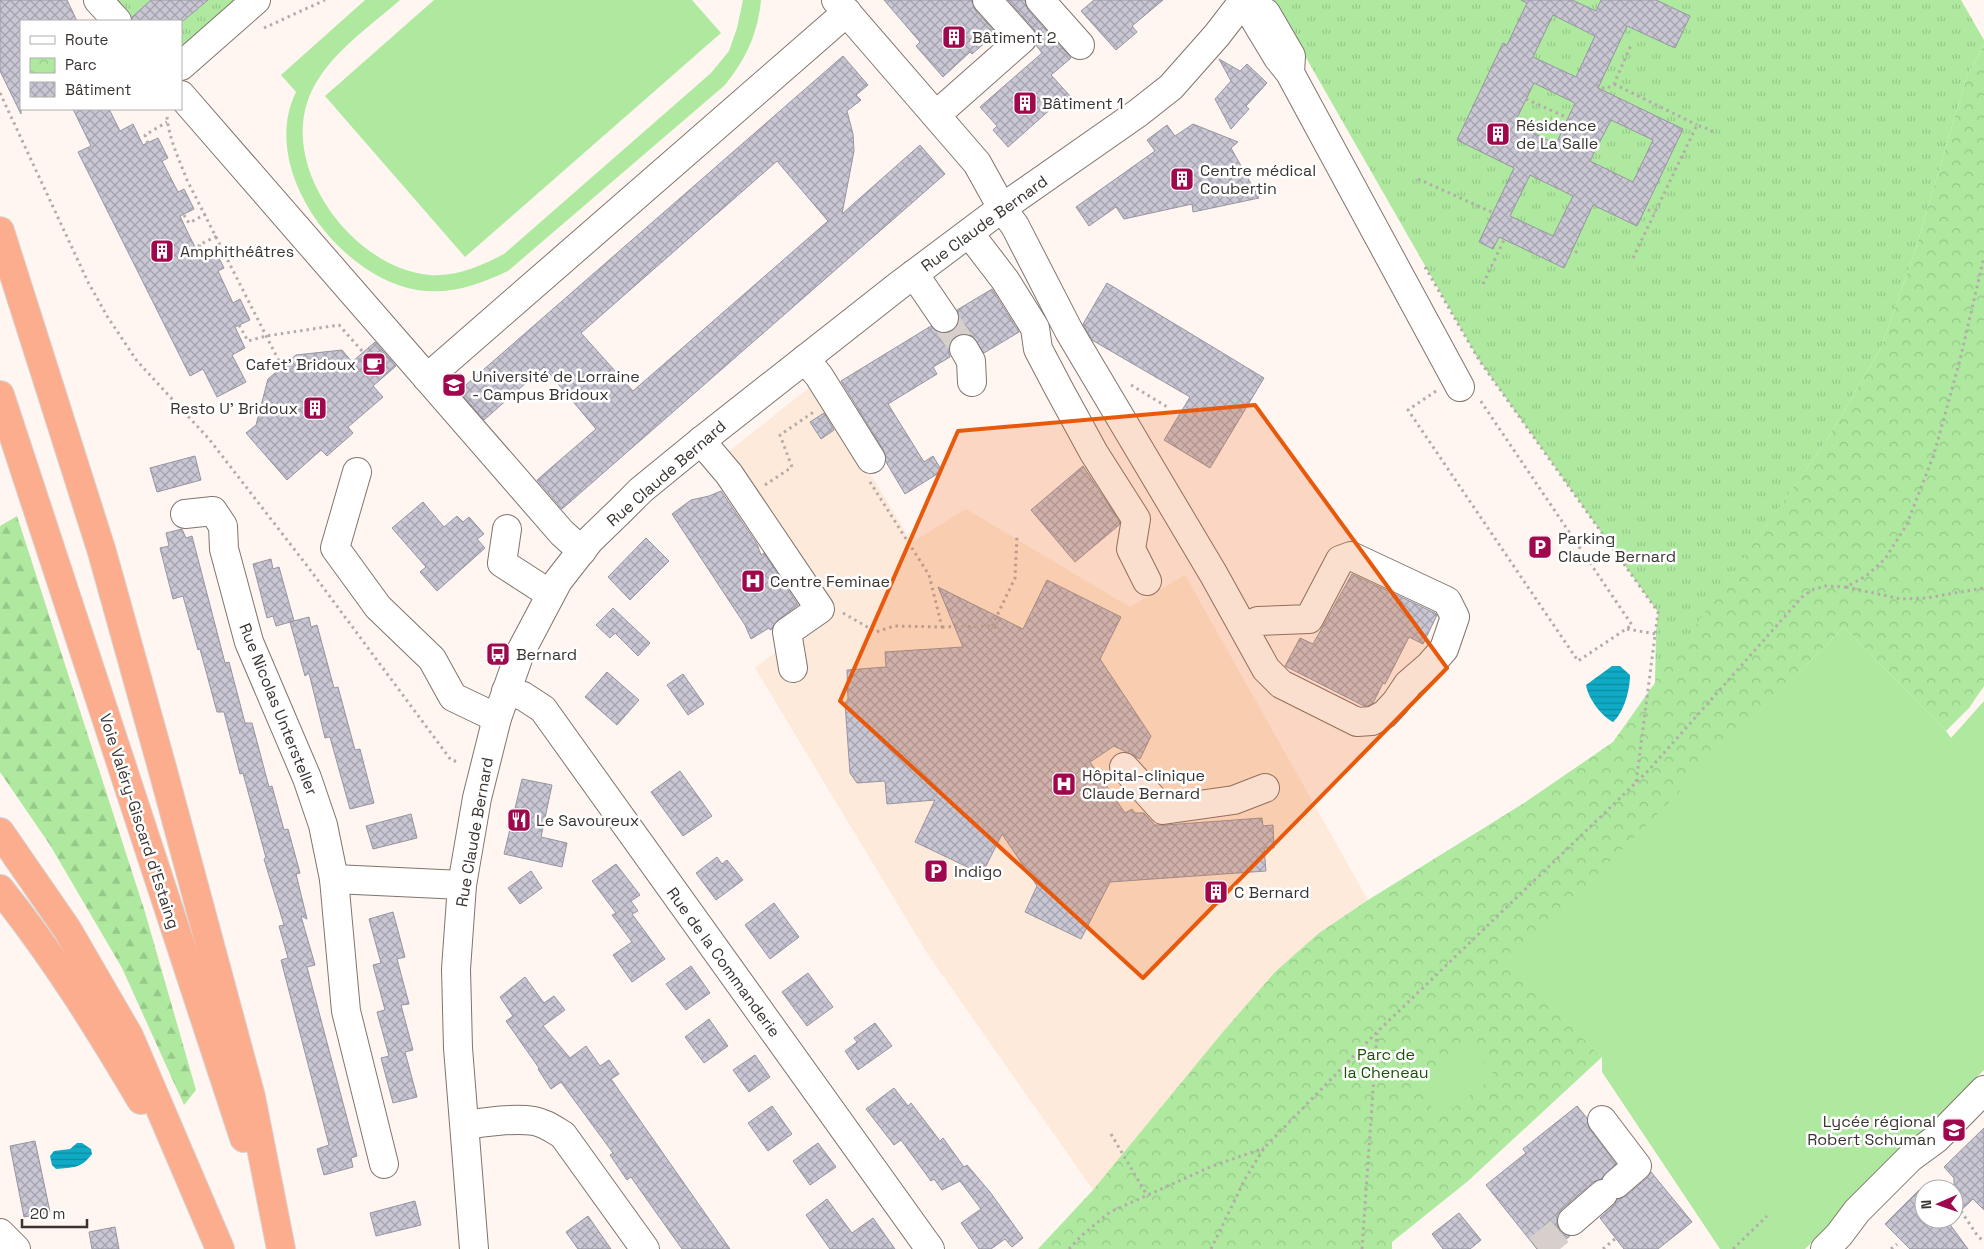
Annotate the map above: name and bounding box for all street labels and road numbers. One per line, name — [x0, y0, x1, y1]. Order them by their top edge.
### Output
street label: Rue Claude Bernard — [917, 170, 1052, 276]
street label: Rue Claude Bernard — [602, 416, 730, 531]
street label: Rue Nicolas Untersteller — [234, 620, 323, 798]
street label: Voie Valéry-Giscard d'Estaing — [95, 711, 184, 932]
street label: Rue Claude Bernard — [451, 756, 498, 909]
street label: Rue de la Commanderie — [662, 883, 785, 1041]

